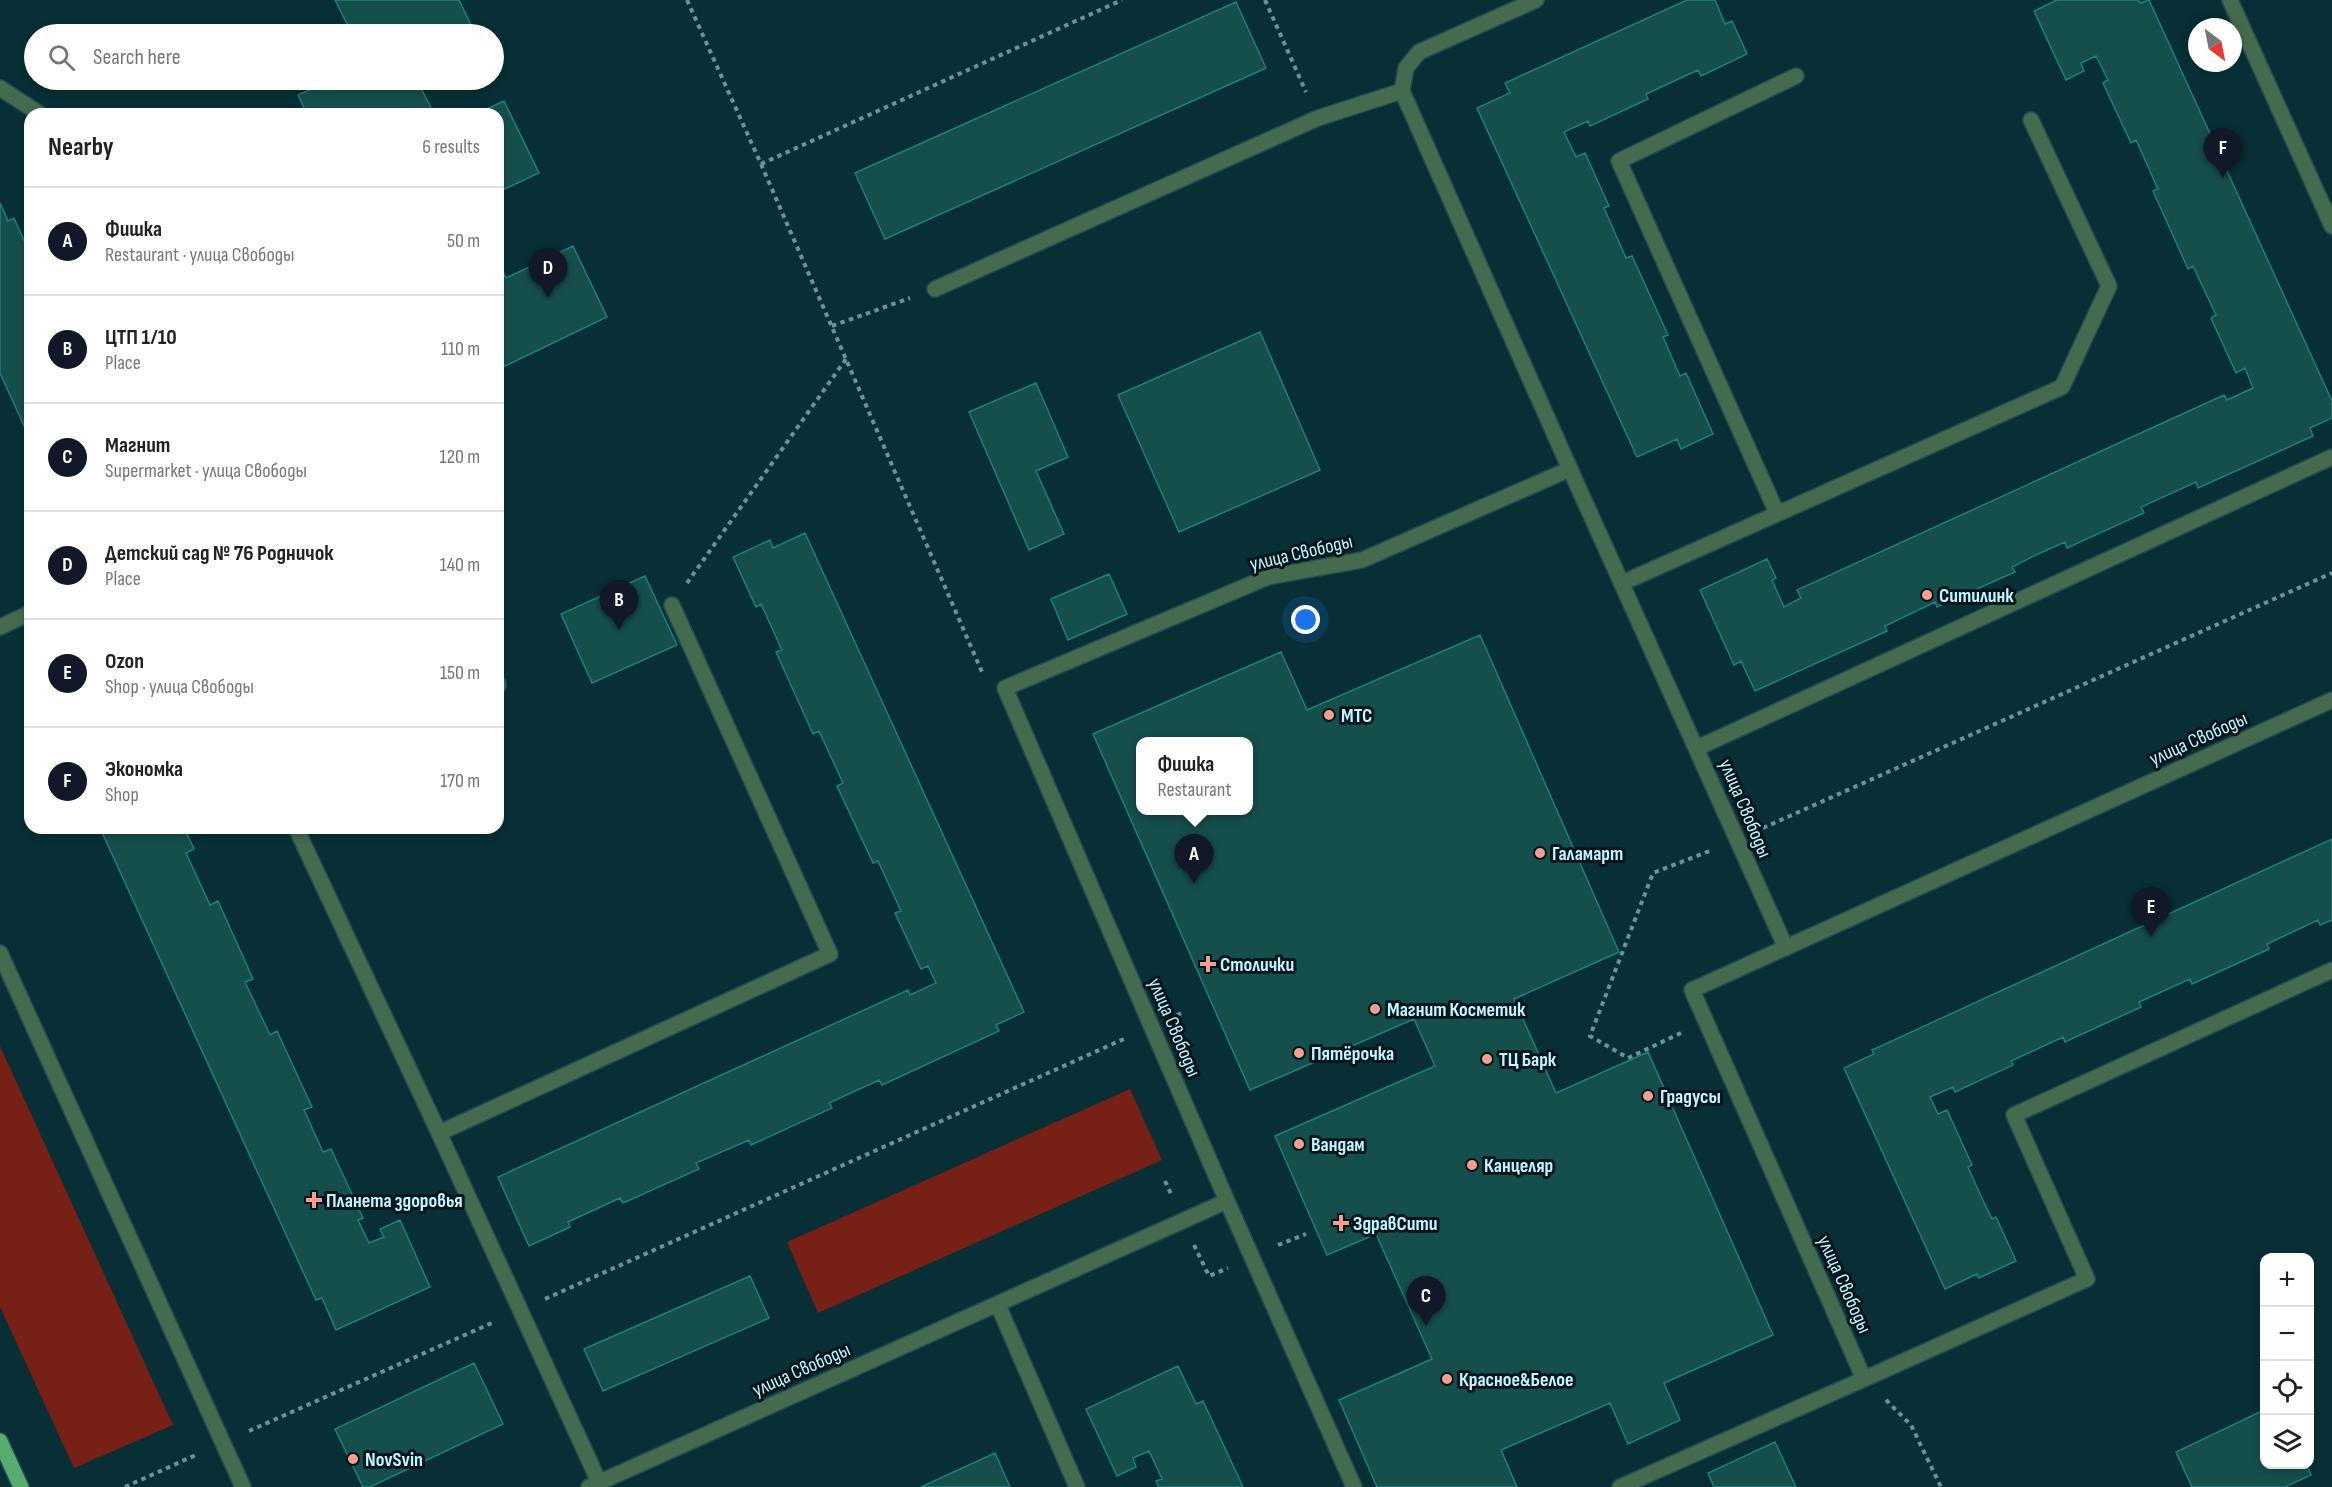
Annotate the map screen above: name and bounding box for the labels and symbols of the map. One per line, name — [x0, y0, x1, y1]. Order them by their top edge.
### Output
north arrow — [2188, 18, 2242, 72]
pin: F — [2204, 128, 2242, 178]
pin: D — [528, 248, 568, 298]
street label: улица Свободы — [1247, 529, 1355, 576]
pin: B — [600, 580, 638, 630]
place label: Ситилинк — [1939, 584, 2014, 608]
marker: Ситилинк — [1920, 588, 1934, 602]
your location — [1291, 605, 1320, 634]
place label: МТС — [1341, 704, 1372, 728]
street label: улица Свободы — [2146, 707, 2251, 771]
marker: МТС — [1322, 708, 1336, 722]
street label: улица Свободы — [1714, 755, 1777, 861]
pin: A — [1174, 834, 1214, 884]
place label: Галамарт — [1552, 842, 1623, 866]
marker: Галамарт — [1533, 846, 1547, 860]
pin: E — [2132, 888, 2170, 937]
place label: Столички — [1220, 953, 1294, 977]
marker: Столички — [1201, 957, 1215, 971]
street label: улица Свободы — [1143, 974, 1206, 1080]
place label: Магнит Косметик — [1387, 998, 1526, 1022]
marker: Магнит Косметик — [1368, 1002, 1382, 1016]
place label: Пятёрочка — [1311, 1042, 1394, 1066]
marker: Пятёрочка — [1292, 1046, 1306, 1060]
place label: ТЦ Барк — [1499, 1048, 1557, 1072]
marker: ТЦ Барк — [1480, 1052, 1494, 1066]
place label: Градусы — [1660, 1085, 1721, 1109]
marker: Градусы — [1641, 1089, 1655, 1103]
place label: Вандам — [1311, 1133, 1365, 1157]
marker: Вандам — [1292, 1137, 1306, 1151]
place label: Канцеляр — [1484, 1154, 1553, 1178]
marker: Канцеляр — [1465, 1158, 1479, 1172]
place label: Планета здоровья — [326, 1189, 463, 1213]
marker: Планета здоровья — [307, 1193, 321, 1207]
place label: ЗдравСити — [1353, 1212, 1438, 1236]
marker: ЗдравСити — [1334, 1216, 1348, 1230]
street label: улица Свободы — [1812, 1232, 1876, 1337]
pin: C — [1406, 1276, 1446, 1326]
street label: улица Свободы — [749, 1338, 854, 1402]
place label: Красное&Белое — [1459, 1368, 1574, 1392]
marker: Красное&Белое — [1440, 1372, 1454, 1386]
place label: NovSvin — [365, 1448, 423, 1472]
marker: NovSvin — [346, 1452, 360, 1466]

